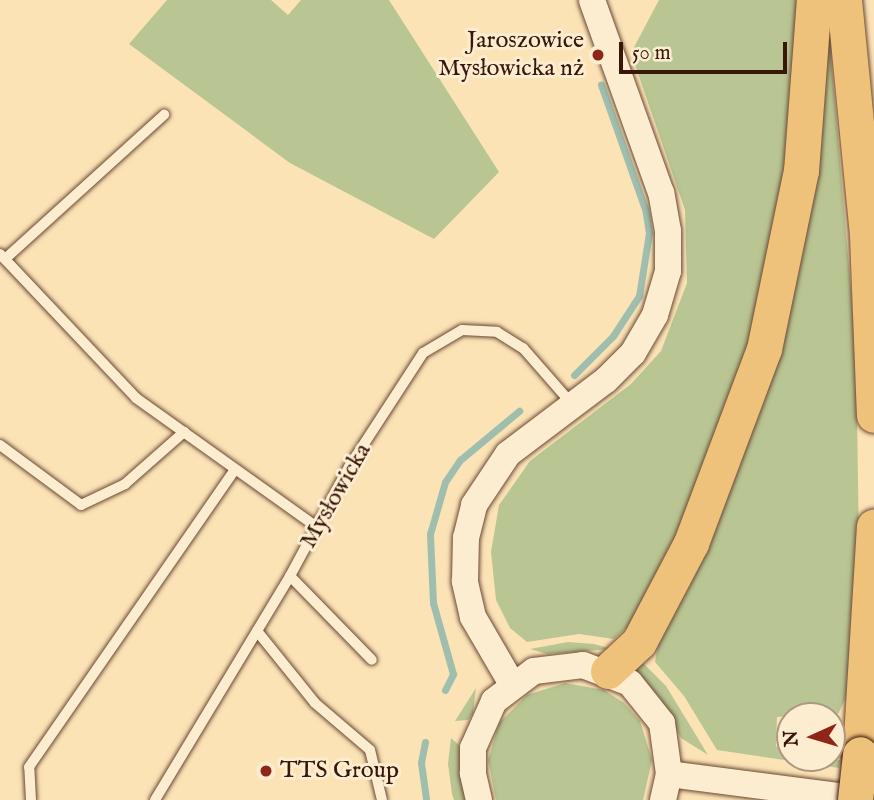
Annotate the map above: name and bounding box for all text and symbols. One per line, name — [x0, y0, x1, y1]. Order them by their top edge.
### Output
place label: Jaroszowice Mysłowicka nż — [438, 27, 584, 83]
scale bar — [622, 28, 790, 72]
text: 50 m — [632, 40, 671, 67]
marker: Jaroszowice Mysłowicka nż — [590, 47, 606, 63]
street label: Mysłowicka — [294, 438, 378, 554]
north arrow — [776, 702, 846, 772]
text: N — [780, 729, 805, 747]
place label: TTS Group — [280, 757, 399, 785]
marker: TTS Group — [258, 763, 274, 779]

